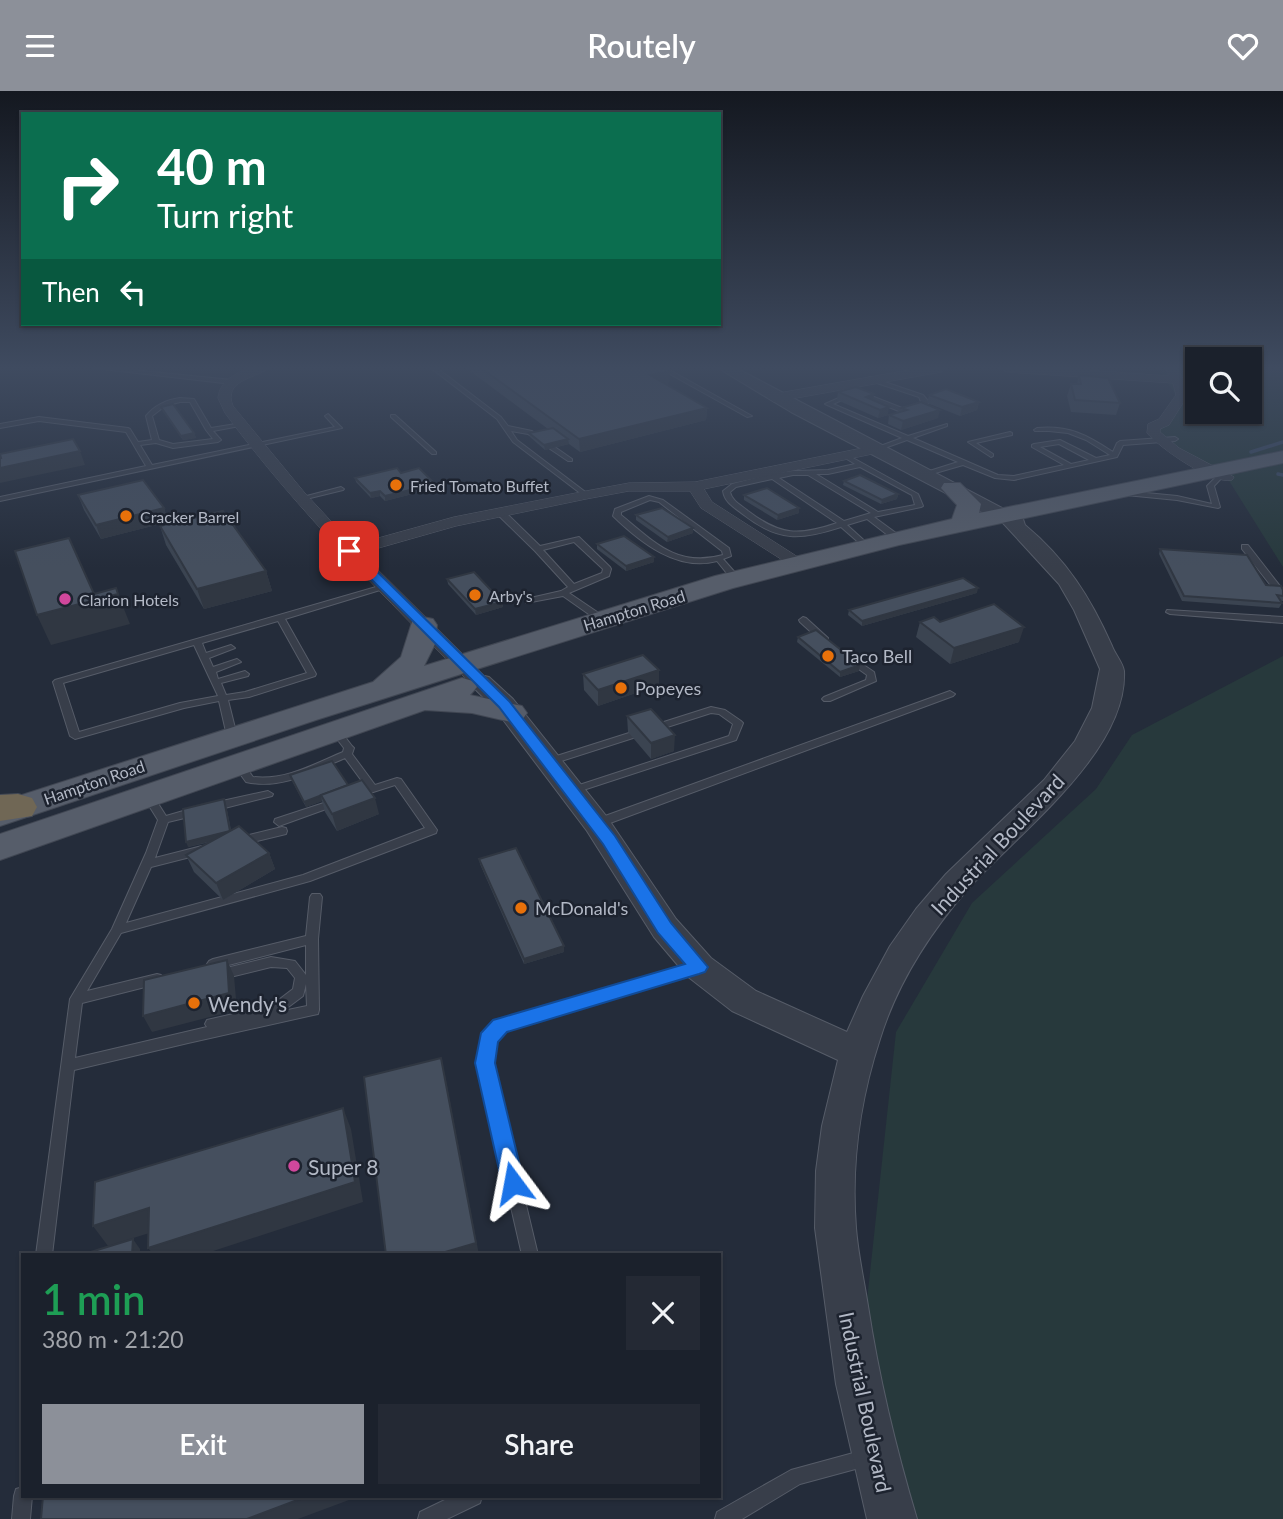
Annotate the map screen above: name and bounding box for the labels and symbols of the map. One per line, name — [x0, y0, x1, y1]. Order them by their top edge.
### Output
place label: Fried Tomato Buffet — [410, 476, 549, 495]
marker: Fried Tomato Buffet — [388, 477, 404, 493]
place label: Cracker Barrel — [140, 507, 239, 526]
marker: Cracker Barrel — [118, 508, 134, 524]
pin — [319, 521, 379, 581]
place label: Arby's — [489, 586, 533, 605]
street label: Hampton Road — [581, 586, 687, 634]
marker: Arby's — [467, 587, 483, 603]
place label: Clarion Hotels — [79, 590, 179, 609]
marker: Clarion Hotels — [57, 591, 73, 607]
place label: Taco Bell — [842, 645, 912, 667]
marker: Taco Bell — [820, 648, 836, 664]
place label: Popeyes — [635, 677, 701, 699]
marker: Popeyes — [613, 680, 629, 696]
street label: Hampton Road — [41, 756, 147, 808]
street label: Industrial Boulevard — [925, 768, 1069, 920]
place label: McDonald's — [535, 897, 629, 919]
marker: McDonald's — [513, 900, 529, 916]
place label: Wendy's — [208, 991, 287, 1016]
marker: Wendy's — [186, 995, 202, 1011]
position arrow — [476, 1146, 550, 1220]
place label: Super 8 — [308, 1154, 379, 1179]
marker: Super 8 — [286, 1158, 302, 1174]
street label: Industrial Boulevard — [835, 1309, 897, 1495]

